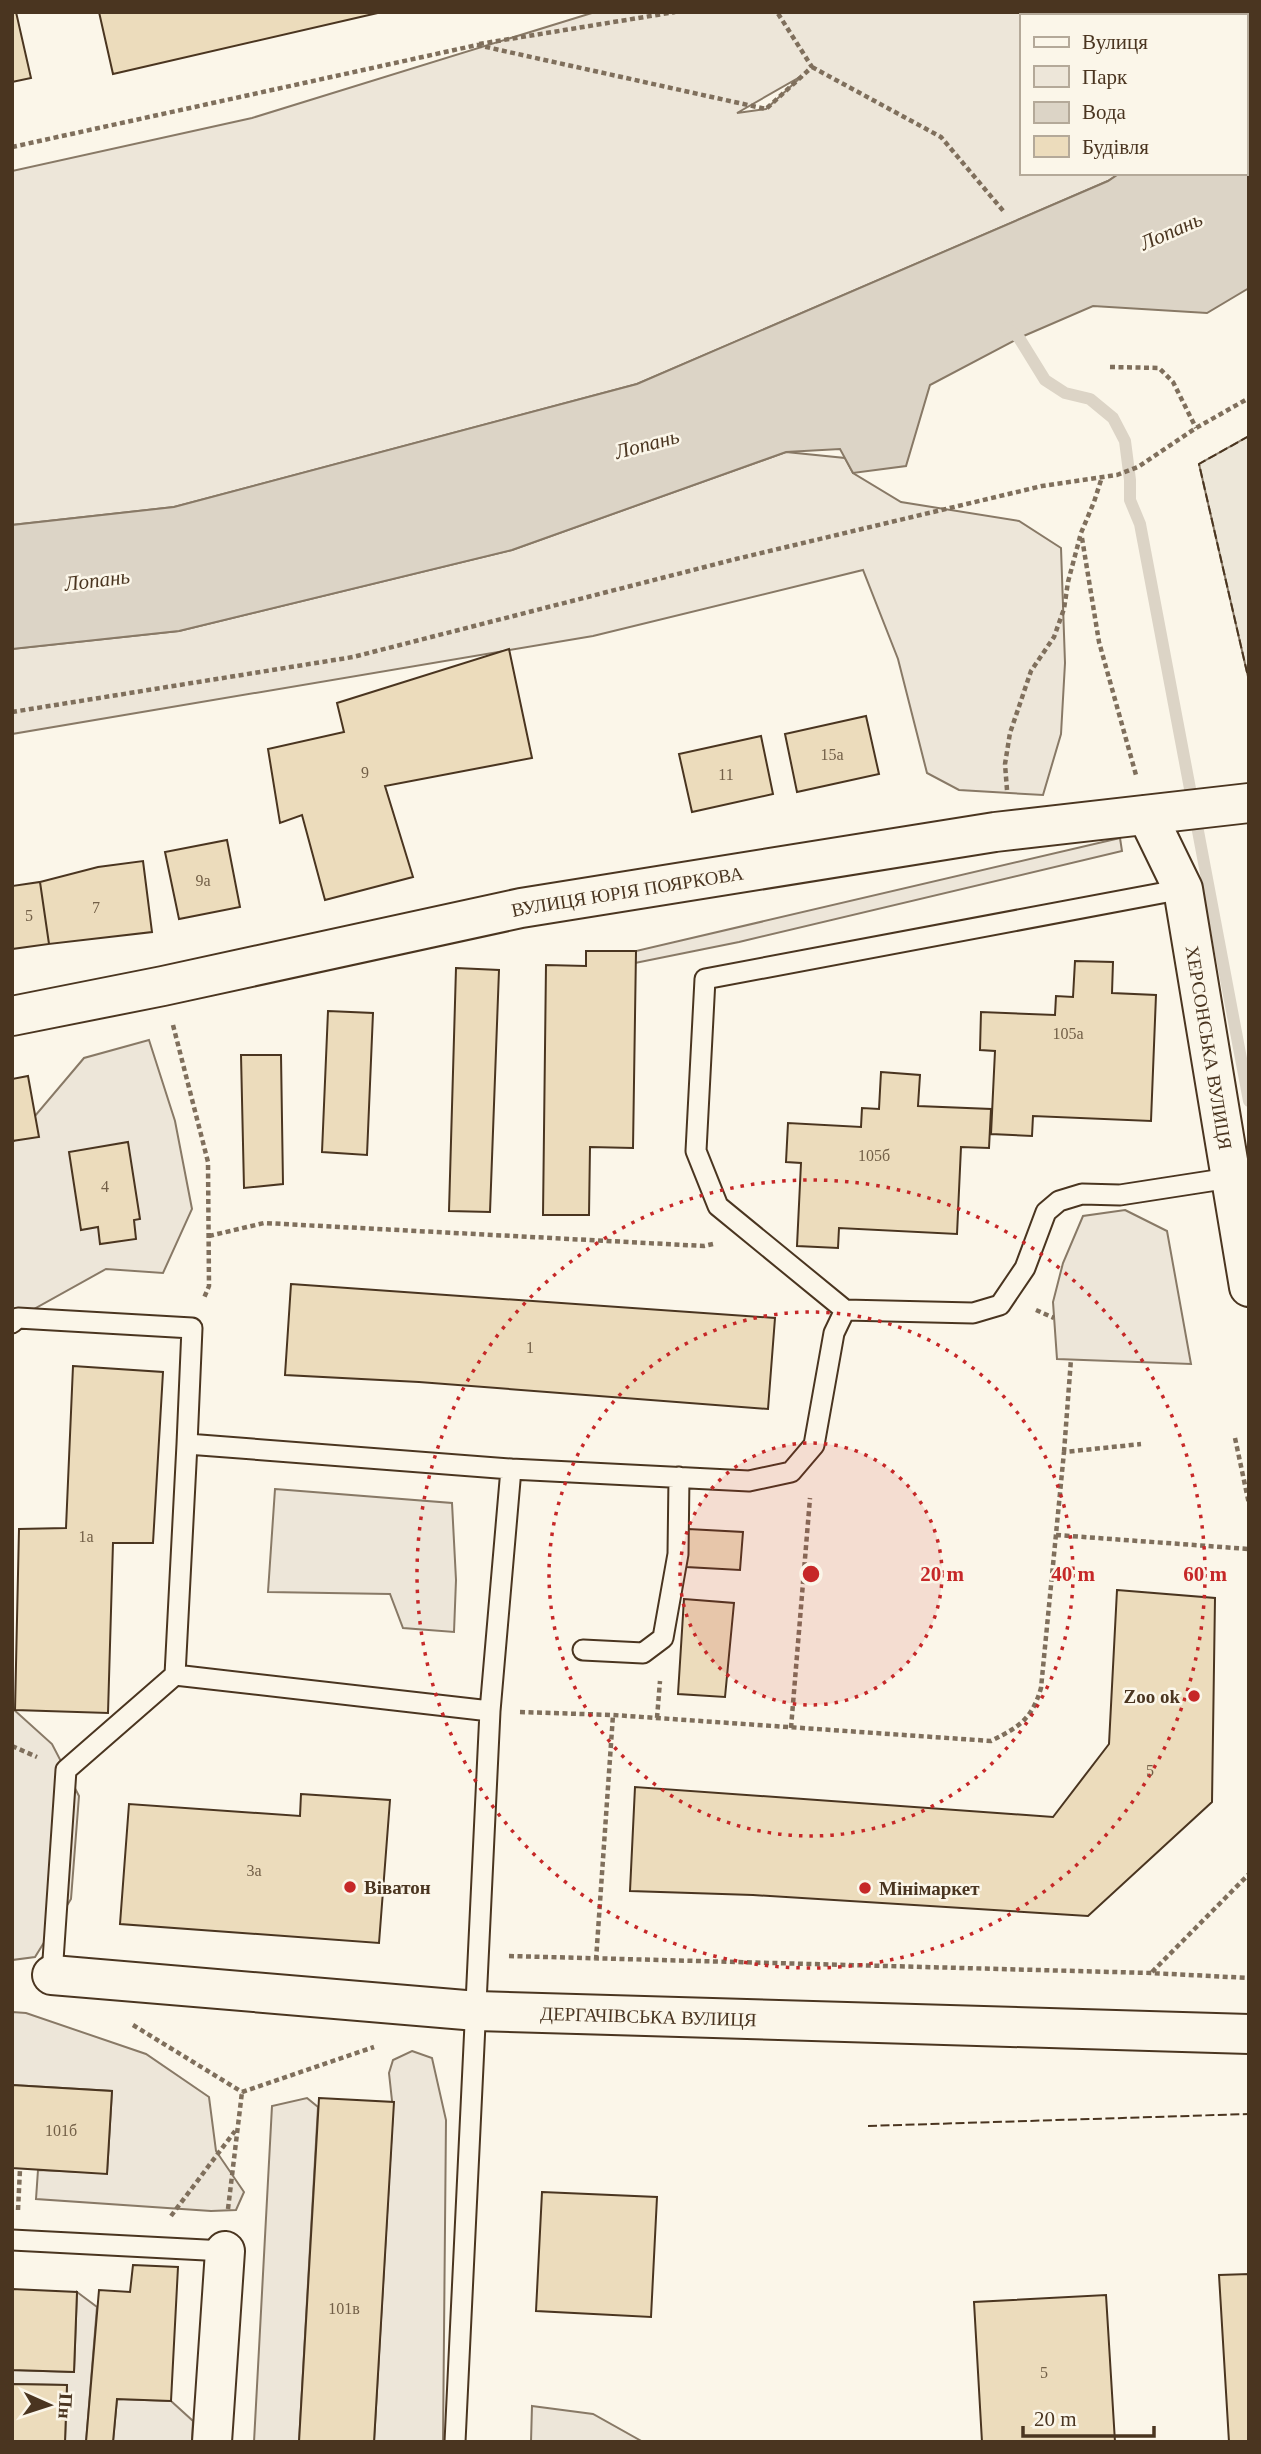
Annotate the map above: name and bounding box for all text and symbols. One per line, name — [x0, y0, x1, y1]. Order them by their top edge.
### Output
legend — [1020, 14, 1247, 175]
text: Вулиця — [1082, 30, 1148, 54]
text: Парк — [1082, 65, 1128, 89]
text: Вода — [1082, 100, 1127, 124]
text: Будівля — [1082, 135, 1149, 159]
water label: Лопань — [1135, 207, 1206, 256]
water label: Лопань — [611, 424, 682, 464]
water label: Лопань — [62, 564, 131, 596]
house number: 15а — [820, 746, 844, 763]
house number: 9 — [361, 764, 369, 781]
house number: 11 — [718, 766, 734, 783]
street label: ВУЛИЦЯ ЮРІЯ ПОЯРКОВА — [509, 862, 745, 921]
house number: 9а — [195, 872, 211, 889]
house number: 7 — [92, 899, 100, 916]
house number: 5 — [25, 907, 33, 924]
street label: ХЕРСОНСЬКА ВУЛИЦЯ — [1182, 944, 1236, 1152]
house number: 105а — [1052, 1025, 1084, 1042]
house number: 105б — [858, 1147, 890, 1164]
house number: 4 — [101, 1178, 109, 1195]
house number: 1 — [526, 1339, 534, 1356]
house number: 1а — [78, 1528, 94, 1545]
centre of rings — [799, 1562, 823, 1586]
text: 20 m — [920, 1562, 964, 1586]
text: 40 m — [1051, 1562, 1095, 1586]
text: 60 m — [1183, 1562, 1227, 1586]
place label: Zoo ok — [1124, 1686, 1180, 1707]
marker: Zoo ok — [1186, 1688, 1202, 1704]
house number: 5 — [1146, 1762, 1154, 1779]
house number: 3а — [246, 1862, 262, 1879]
place label: Віватон — [364, 1877, 431, 1898]
place label: Мінімаркет — [879, 1878, 980, 1899]
marker: Віватон — [342, 1879, 358, 1895]
marker: Мінімаркет — [857, 1880, 873, 1896]
street label: ДЕРГАЧІВСЬКА ВУЛИЦЯ — [540, 2003, 757, 2030]
house number: 101б — [45, 2122, 77, 2139]
house number: 101в — [328, 2300, 360, 2317]
house number: 5 — [1040, 2364, 1048, 2381]
north arrow — [14, 2370, 84, 2440]
text: Пн — [54, 2392, 77, 2419]
scale bar — [1023, 2394, 1154, 2438]
text: 20 m — [1034, 2407, 1077, 2431]

